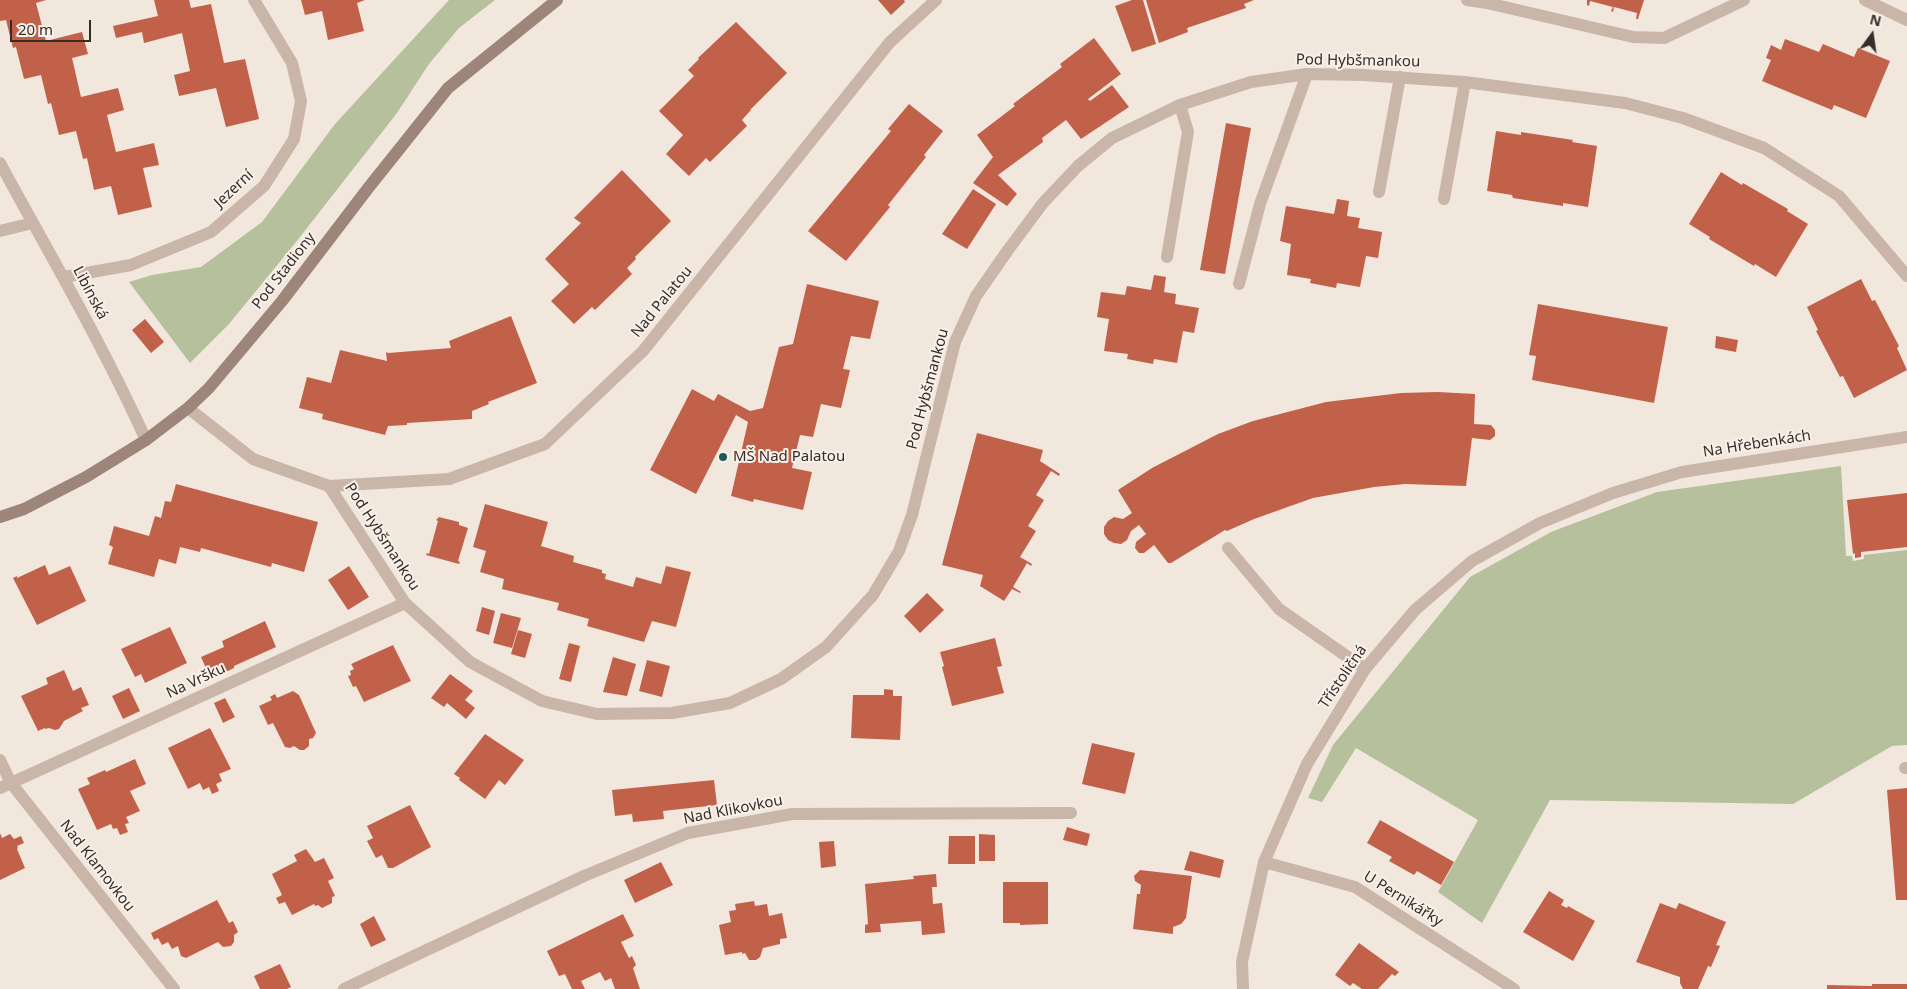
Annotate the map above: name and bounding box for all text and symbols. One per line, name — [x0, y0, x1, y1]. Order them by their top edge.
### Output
text: N — [1868, 9, 1884, 31]
scale bar — [12, 10, 94, 42]
north arrow — [1847, 10, 1897, 60]
text: 20 m — [18, 19, 53, 39]
street label: Pod Hybšmankou — [1296, 51, 1420, 71]
street label: Jezerní — [211, 166, 257, 212]
street label: Pod Stadiony — [248, 229, 320, 313]
street label: Libínská — [69, 263, 111, 323]
street label: Nad Palatou — [628, 263, 696, 341]
street label: Pod Hybšmankou — [903, 327, 953, 451]
street label: Na Hřebenkách — [1702, 427, 1812, 461]
place label: MŠ Nad Palatou — [733, 448, 845, 466]
marker: MŠ Nad Palatou — [717, 451, 729, 463]
street label: Pod Hybšmankou — [341, 480, 423, 594]
street label: Třístoličná — [1315, 642, 1371, 712]
street label: Na Vršku — [164, 659, 228, 703]
street label: Nad Klikovkou — [682, 792, 784, 828]
street label: Nad Klamovkou — [56, 817, 138, 915]
street label: U Pernikářky — [1360, 868, 1446, 930]

